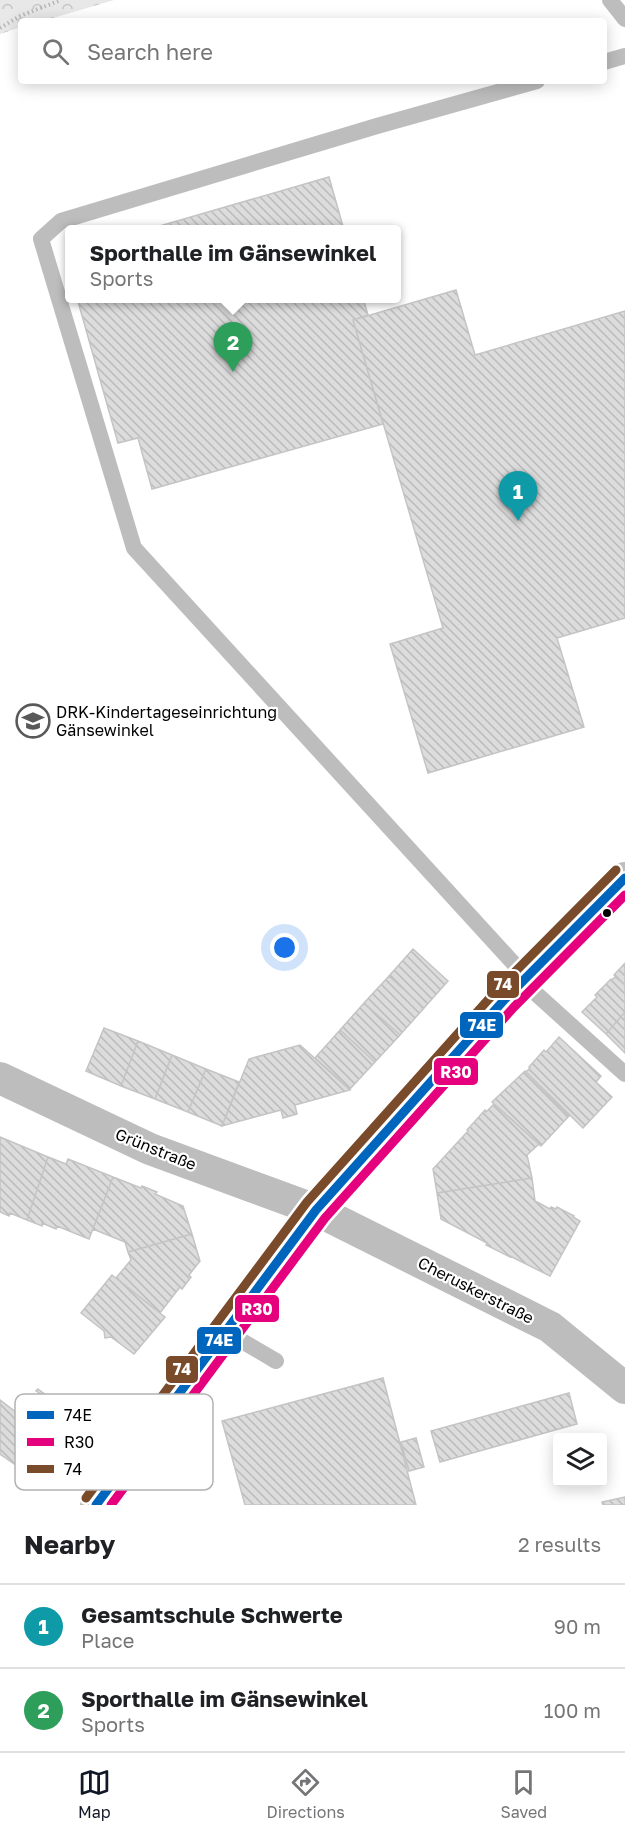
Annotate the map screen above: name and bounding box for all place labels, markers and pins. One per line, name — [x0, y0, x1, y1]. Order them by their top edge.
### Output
pin: 2 — [214, 322, 252, 372]
pin: 1 — [498, 472, 538, 521]
place label: DRK-Kindertageseinrichtung Gänsewinkel — [56, 702, 277, 740]
school or university icon: DRK-Kindertageseinrichtung Gänsewinkel — [15, 703, 51, 739]
unlabelled marker — [601, 907, 613, 919]

